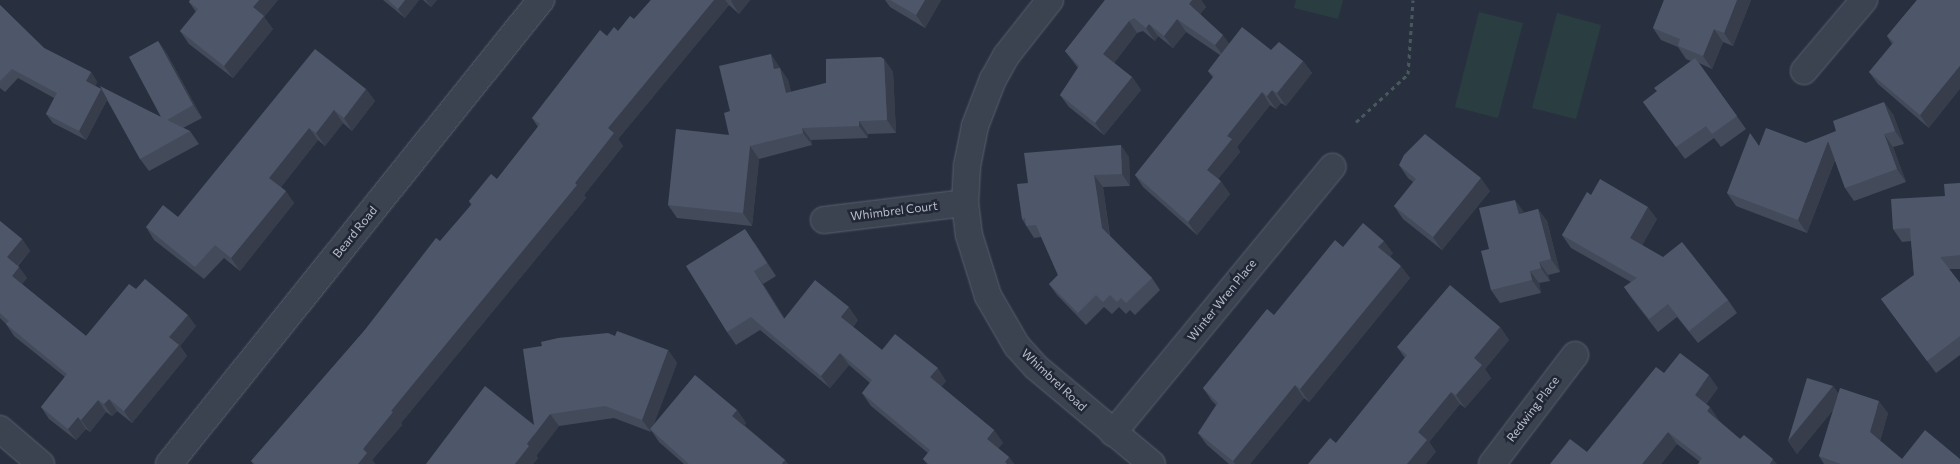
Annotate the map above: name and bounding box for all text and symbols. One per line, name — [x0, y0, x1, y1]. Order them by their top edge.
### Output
street label: Whimbrel Court — [850, 199, 938, 223]
street label: Beard Road — [330, 203, 380, 261]
street label: Winter Wren Place — [1185, 256, 1259, 344]
street label: Whimbrel Road — [1018, 346, 1090, 414]
street label: Redwing Place — [1504, 373, 1562, 445]

